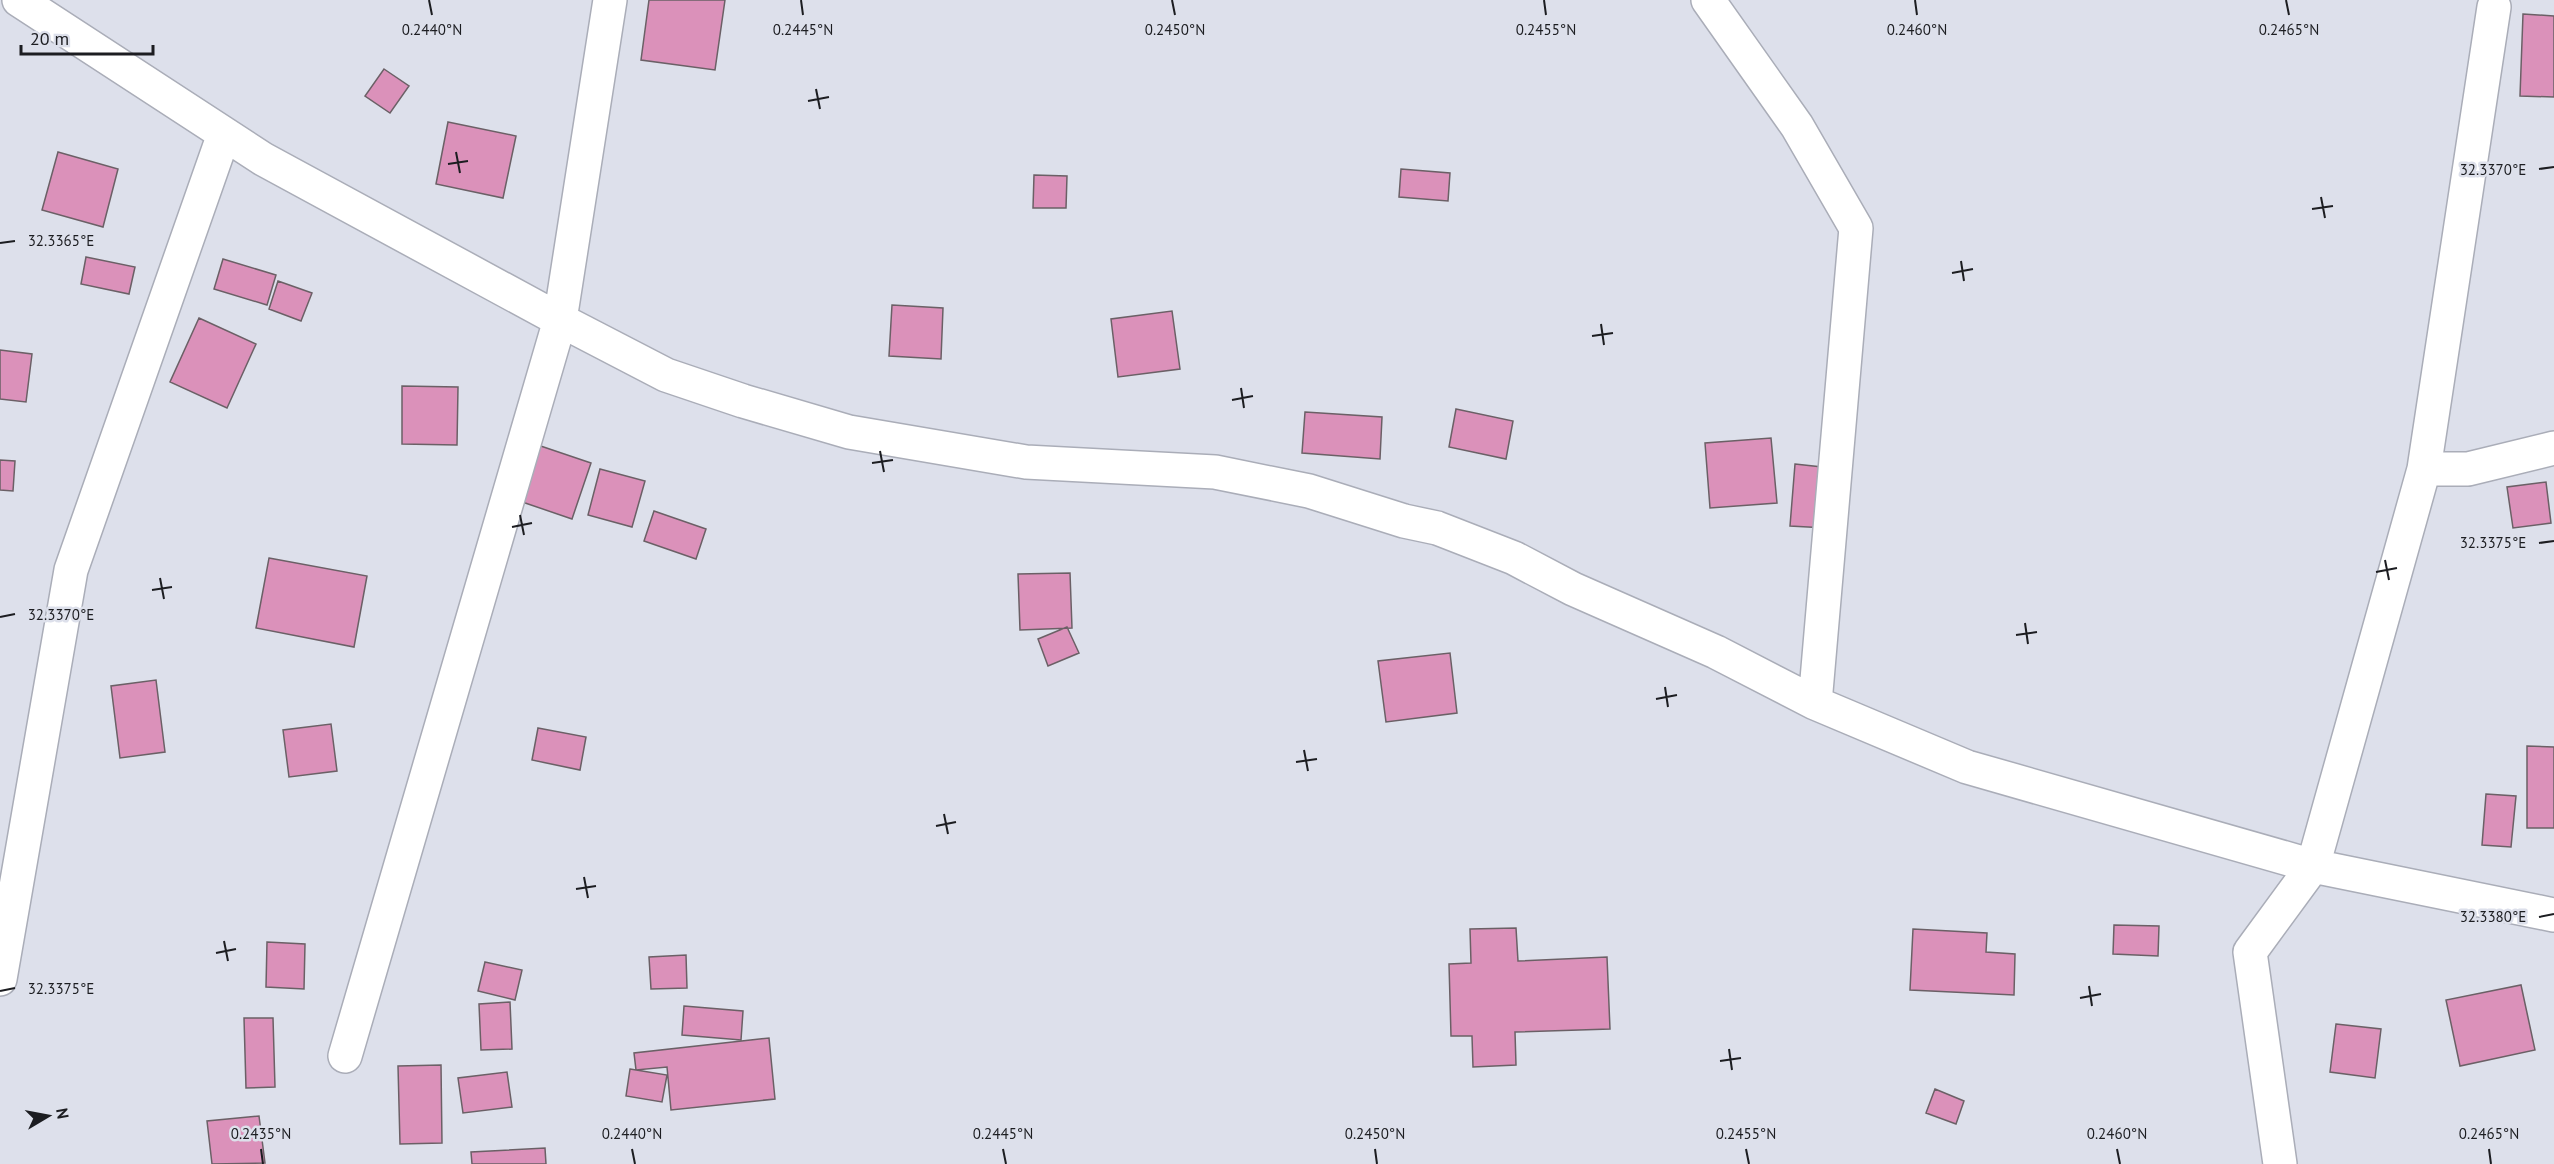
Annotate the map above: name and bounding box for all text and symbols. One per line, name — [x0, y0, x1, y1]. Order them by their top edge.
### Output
scale bar — [21, 18, 153, 56]
text: 0.2440°N — [402, 20, 462, 39]
text: 0.2445°N — [773, 20, 833, 39]
text: 0.2450°N — [1145, 20, 1205, 39]
text: 0.2455°N — [1516, 20, 1576, 39]
text: 0.2460°N — [1887, 20, 1947, 39]
text: 0.2465°N — [2259, 20, 2319, 39]
text: 20 m — [30, 27, 69, 50]
text: 32.3370°E — [2460, 160, 2526, 179]
text: 32.3365°E — [28, 231, 94, 250]
text: 32.3375°E — [2460, 533, 2526, 552]
text: 32.3370°E — [28, 605, 94, 624]
text: 32.3380°E — [2460, 907, 2526, 926]
text: 32.3375°E — [28, 979, 94, 998]
north arrow — [18, 1086, 78, 1146]
text: N — [52, 1106, 74, 1120]
text: 0.2435°N — [231, 1124, 291, 1143]
text: 0.2440°N — [602, 1124, 662, 1143]
text: 0.2445°N — [973, 1124, 1033, 1143]
text: 0.2450°N — [1345, 1124, 1405, 1143]
text: 0.2455°N — [1716, 1124, 1776, 1143]
text: 0.2460°N — [2087, 1124, 2147, 1143]
text: 0.2465°N — [2459, 1124, 2519, 1143]

